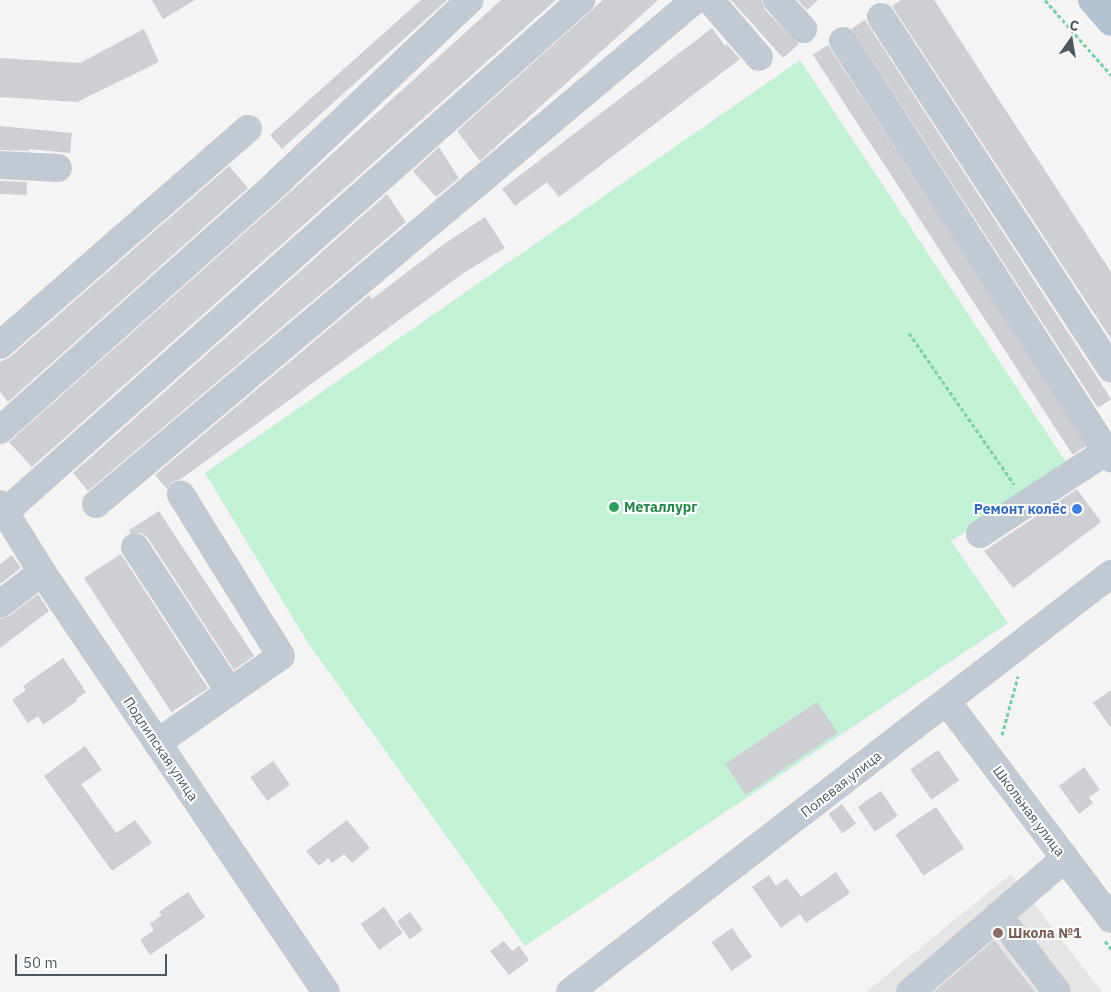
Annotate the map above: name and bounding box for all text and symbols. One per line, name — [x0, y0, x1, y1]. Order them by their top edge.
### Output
north arrow — [1046, 15, 1096, 65]
text: С — [1068, 16, 1081, 35]
place label: Металлург — [624, 499, 697, 515]
marker: Металлург — [608, 501, 620, 513]
place label: Ремонт колёс — [974, 501, 1067, 517]
marker: Ремонт колёс — [1071, 503, 1083, 515]
street label: Подлипская улица — [120, 694, 202, 804]
street label: Полевая улица — [797, 747, 885, 821]
street label: Школьная улица — [989, 762, 1069, 860]
place label: Школа №1 — [1008, 925, 1081, 941]
marker: Школа №1 — [992, 927, 1004, 939]
scale bar — [18, 944, 170, 976]
text: 50 m — [23, 953, 58, 972]

